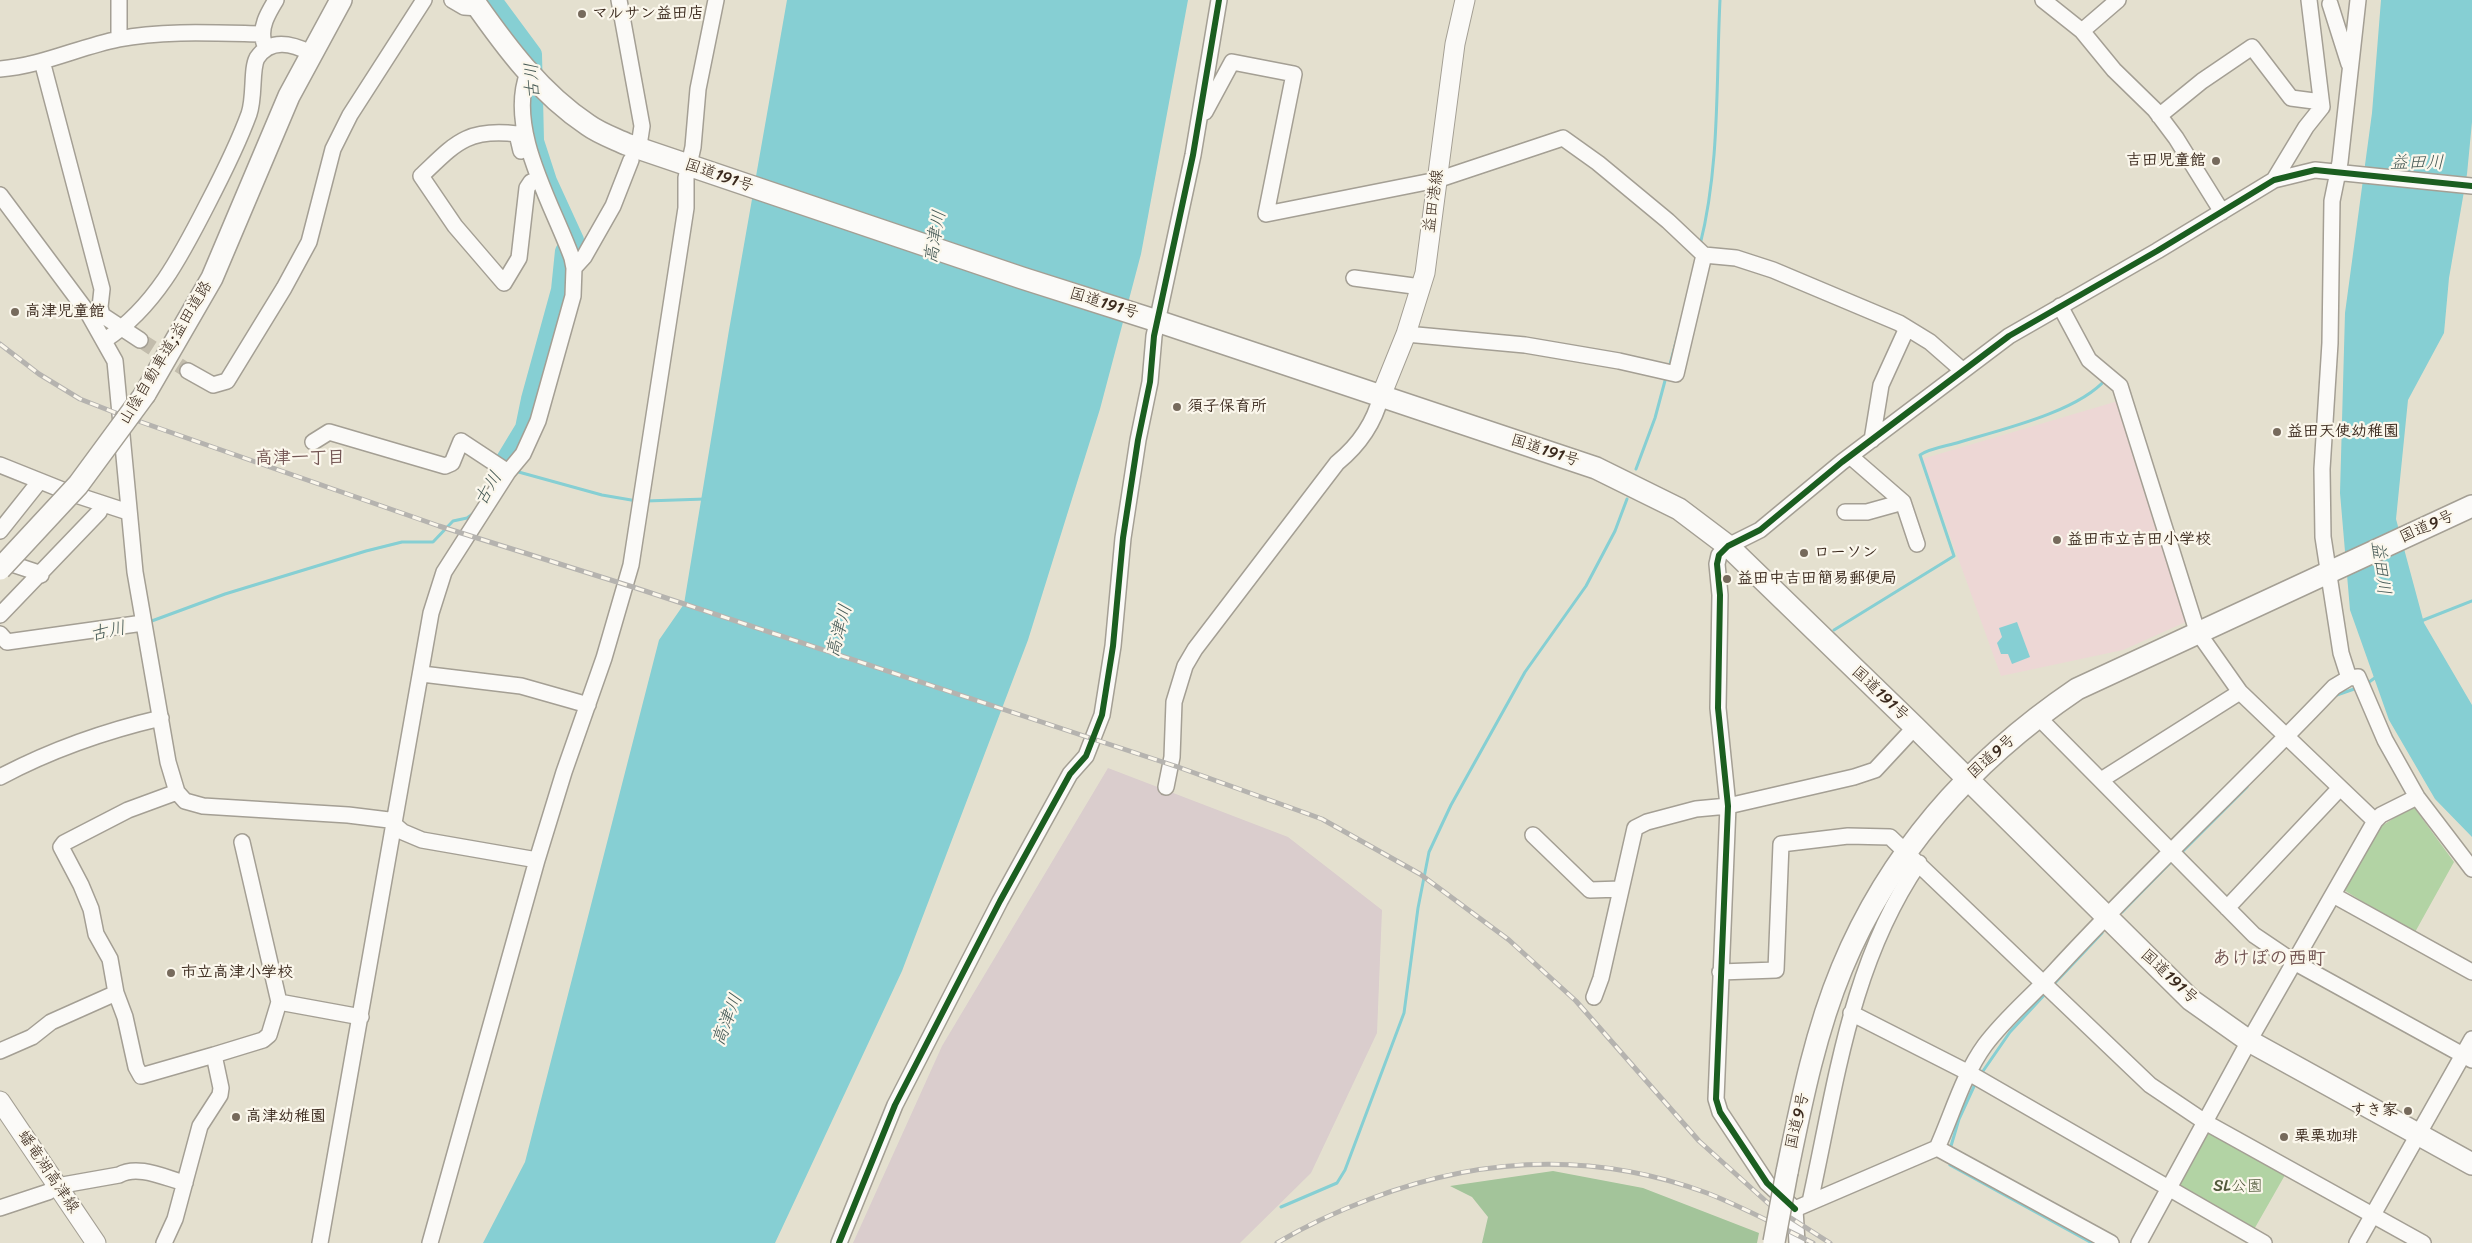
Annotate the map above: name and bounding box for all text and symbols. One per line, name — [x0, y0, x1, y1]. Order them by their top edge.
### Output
place label: マルサン益田店 — [592, 4, 704, 24]
marker: マルサン益田店 — [576, 8, 588, 20]
water label: 古川 — [522, 63, 544, 99]
place label: 吉田児童館 — [2126, 151, 2206, 171]
water label: 益田川 — [2390, 152, 2444, 174]
street label: 国道191号 — [682, 155, 756, 197]
marker: 吉田児童館 — [2210, 155, 2222, 167]
street label: 益田港線 — [1420, 168, 1448, 234]
water label: 高津川 — [921, 209, 951, 265]
street label: 山陰自動車道;益田道路 — [115, 277, 217, 429]
street label: 国道191号 — [1067, 284, 1141, 324]
place label: 高津児童館 — [25, 302, 105, 322]
marker: 高津児童館 — [9, 306, 21, 318]
place label: 須子保育所 — [1187, 397, 1267, 417]
marker: 須子保育所 — [1171, 401, 1183, 413]
place label: 益田天使幼稚園 — [2287, 422, 2399, 442]
marker: 益田天使幼稚園 — [2271, 426, 2283, 438]
street label: 国道191号 — [1508, 431, 1582, 471]
district label: 高津一丁目 — [255, 447, 345, 469]
water label: 古川 — [470, 468, 508, 510]
street label: 国道9号 — [2397, 506, 2457, 548]
place label: 益田市立吉田小学校 — [2067, 530, 2211, 550]
marker: 益田市立吉田小学校 — [2051, 534, 2063, 546]
water label: 益田川 — [2366, 540, 2394, 596]
place label: ローソン — [1814, 543, 1878, 563]
marker: ローソン — [1798, 547, 1810, 559]
place label: 益田中吉田簡易郵便局 — [1737, 569, 1897, 589]
marker: 益田中吉田簡易郵便局 — [1721, 573, 1733, 585]
water label: 高津川 — [823, 602, 857, 660]
water label: 古川 — [88, 618, 128, 646]
street label: 国道191号 — [1847, 663, 1913, 725]
street label: 国道9号 — [1964, 731, 2020, 783]
street label: 国道191号 — [2136, 946, 2202, 1008]
district label: あけぼの西町 — [2212, 948, 2326, 970]
place label: 市立高津小学校 — [181, 963, 293, 983]
marker: 市立高津小学校 — [165, 967, 177, 979]
water label: 高津川 — [708, 991, 748, 1049]
street label: 国道9号 — [1782, 1091, 1814, 1151]
place label: すき家 — [2350, 1101, 2398, 1121]
marker: すき家 — [2402, 1105, 2414, 1117]
place label: 高津幼稚園 — [246, 1107, 326, 1127]
marker: 高津幼稚園 — [230, 1111, 242, 1123]
street label: 蟠竜湖高津線 — [13, 1127, 83, 1217]
place label: 栗栗珈琲 — [2294, 1127, 2358, 1147]
marker: 栗栗珈琲 — [2278, 1131, 2290, 1143]
park label: SL公園 — [2213, 1177, 2263, 1197]

